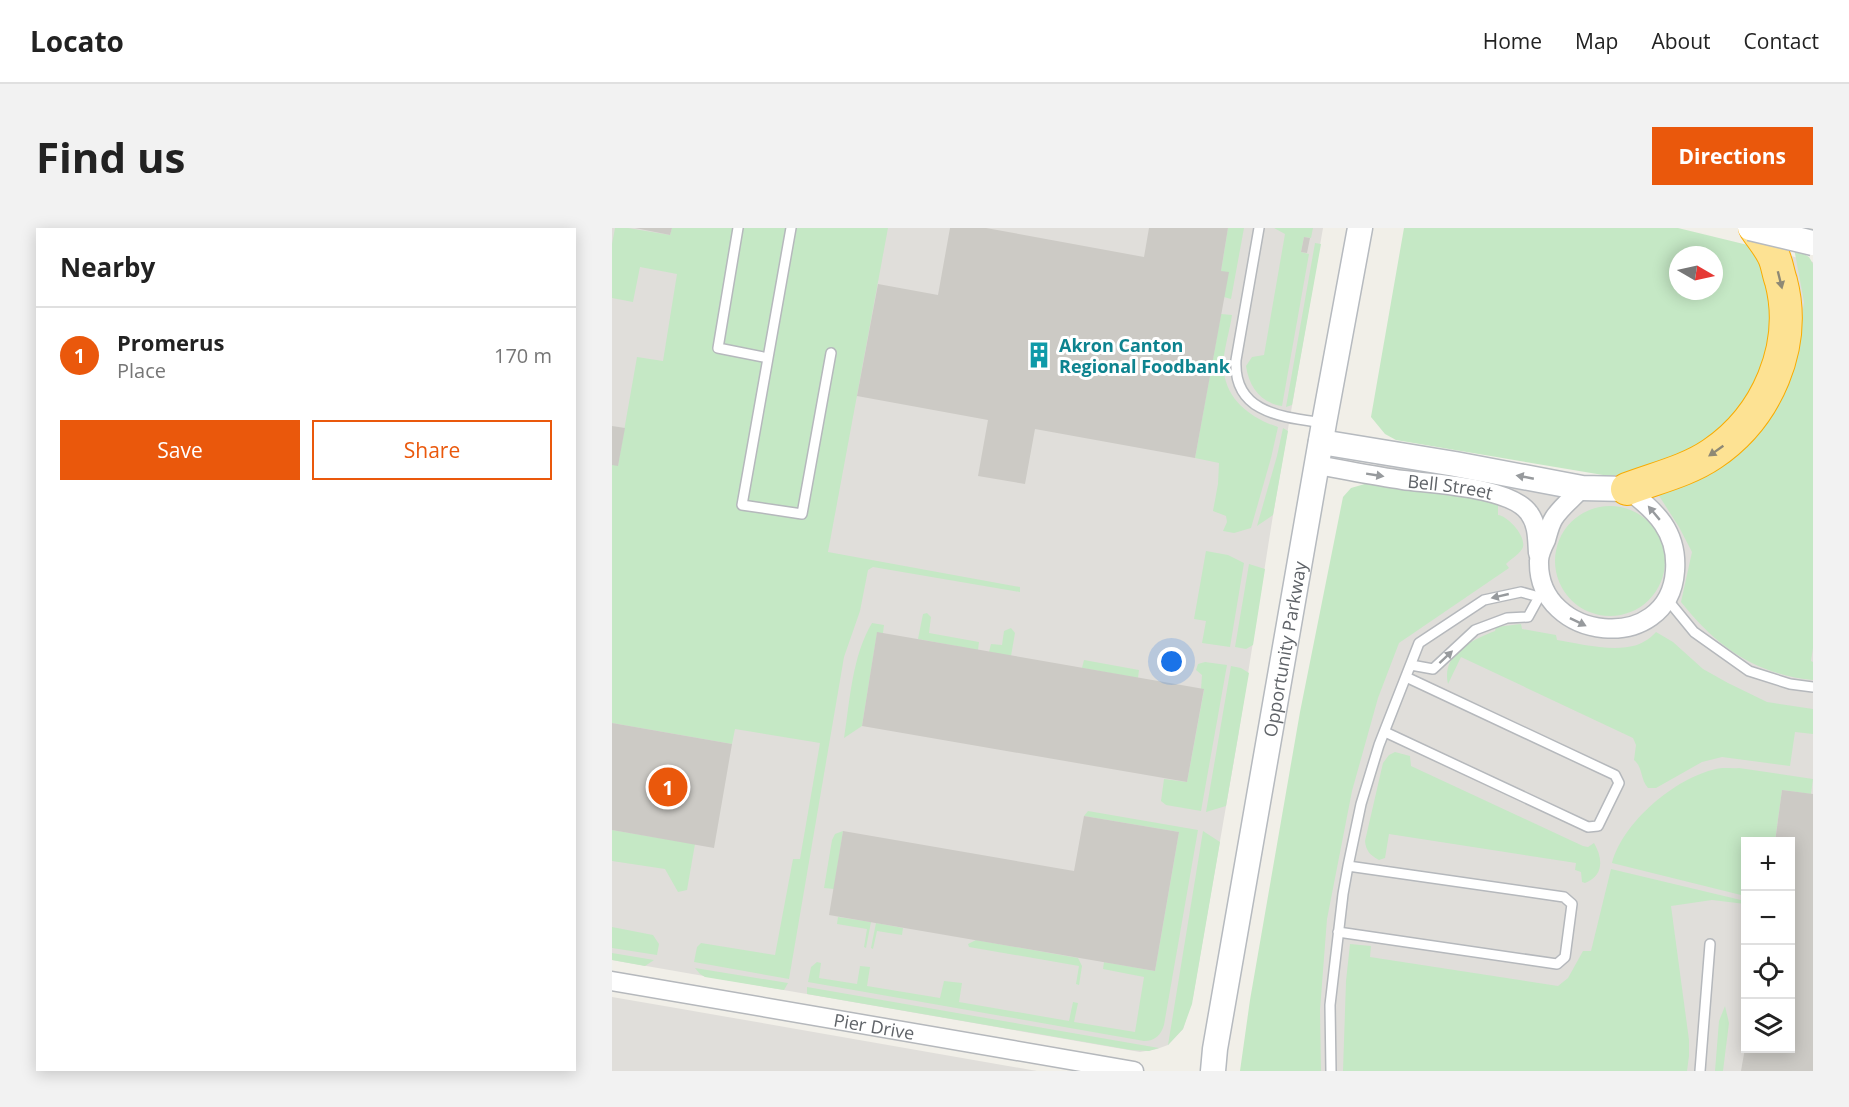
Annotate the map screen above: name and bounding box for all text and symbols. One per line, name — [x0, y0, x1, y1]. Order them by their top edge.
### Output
text: Locato — [30, 22, 124, 60]
text: Home — [1483, 27, 1542, 55]
text: Map — [1575, 27, 1618, 55]
text: About — [1651, 27, 1711, 55]
text: Contact — [1744, 27, 1819, 55]
button: Directions — [1652, 127, 1813, 185]
text: Find us — [36, 128, 185, 185]
north arrow — [1669, 246, 1723, 300]
text: Nearby — [60, 249, 155, 285]
one-way arrow — [1776, 271, 1785, 289]
text: Promerus — [117, 327, 224, 357]
place label: Akron Canton Regional Foodbank — [1059, 333, 1231, 378]
building icon: Akron Canton Regional Foodbank — [1024, 340, 1054, 370]
text: 1 — [74, 342, 85, 369]
text: 170 m — [494, 342, 552, 369]
text: Place — [117, 357, 166, 384]
button: Save — [60, 420, 300, 480]
button: Share — [312, 420, 552, 480]
one-way arrow — [1708, 445, 1724, 457]
street label: Bell Street — [1406, 469, 1496, 505]
one-way arrow — [1365, 471, 1384, 480]
one-way arrow — [1515, 472, 1534, 481]
one-way arrow — [1648, 506, 1661, 521]
street label: Opportunity Parkway — [1258, 558, 1312, 739]
one-way arrow — [1491, 592, 1509, 602]
one-way arrow — [1570, 617, 1587, 626]
your location — [1157, 647, 1186, 676]
one-way arrow — [1438, 650, 1453, 664]
pin: 1 — [648, 764, 688, 810]
map controls — [1741, 837, 1795, 1053]
button: + — [1741, 837, 1795, 891]
button: − — [1741, 891, 1795, 945]
button: locate — [1741, 945, 1795, 999]
button: layers — [1741, 999, 1795, 1053]
street label: Pier Drive — [832, 1007, 916, 1045]

